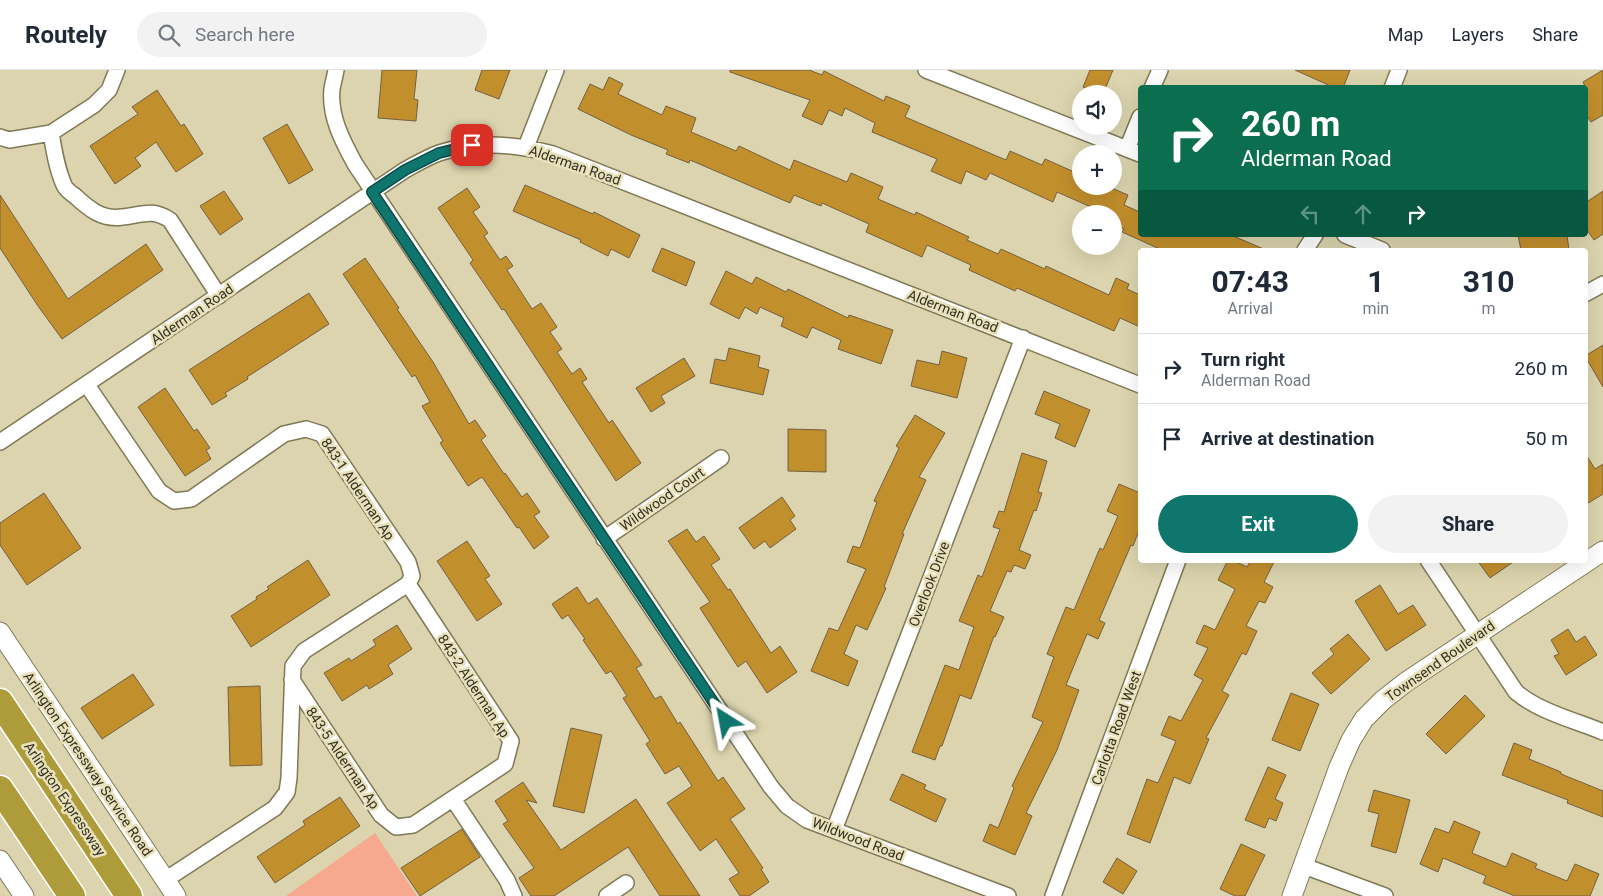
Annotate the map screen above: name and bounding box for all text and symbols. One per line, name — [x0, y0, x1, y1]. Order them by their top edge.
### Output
search box — [137, 12, 487, 57]
text: Routely — [25, 21, 107, 49]
icon: search — [155, 21, 183, 49]
text: Search here — [195, 23, 295, 46]
text: Map — [1388, 24, 1423, 45]
text: Layers — [1451, 24, 1504, 45]
text: Share — [1532, 24, 1578, 45]
map controls — [1072, 85, 1122, 255]
button: sound — [1072, 85, 1122, 135]
text: 260 m — [1241, 104, 1340, 145]
icon: right — [1158, 105, 1223, 170]
pin — [451, 124, 493, 166]
icon: arrive — [458, 131, 486, 159]
street label: Alderman Road — [527, 142, 623, 188]
button: + — [1072, 145, 1122, 195]
text: Alderman Road — [1241, 146, 1392, 171]
icon: left — [1296, 200, 1324, 228]
icon: ahead — [1349, 200, 1377, 228]
icon: right — [1402, 200, 1430, 228]
button: − — [1072, 205, 1122, 255]
text: 07:43 — [1212, 264, 1289, 299]
text: 1 — [1367, 264, 1384, 299]
text: 310 — [1463, 264, 1514, 299]
street label: Alderman Road — [148, 281, 236, 347]
street label: Alderman Road — [905, 286, 1001, 336]
text: Arrival — [1228, 299, 1273, 318]
text: min — [1362, 299, 1389, 318]
text: m — [1482, 299, 1496, 318]
text: Turn right — [1201, 348, 1285, 371]
icon: right — [1158, 355, 1186, 383]
text: 260 m — [1515, 357, 1568, 380]
text: Alderman Road — [1201, 371, 1311, 390]
icon: arrive — [1158, 425, 1186, 453]
text: Arrive at destination — [1201, 427, 1374, 450]
text: 50 m — [1525, 427, 1568, 450]
street label: 843-1 Alderman Ap — [318, 435, 398, 543]
street label: Wildwood Court — [617, 464, 708, 534]
button: Exit — [1158, 495, 1358, 553]
button: Share — [1368, 495, 1568, 553]
street label: Overlook Drive — [905, 539, 953, 629]
street label: Townsend Boulevard — [1382, 617, 1498, 705]
street label: 843-2 Alderman Ap — [435, 632, 513, 741]
street label: Carlotta Road West — [1088, 668, 1144, 787]
street label: Arlington Expressway Service Road — [20, 669, 156, 859]
position arrow — [699, 694, 751, 746]
street label: 843-5 Alderman Ap — [303, 704, 383, 812]
street label: Arlington Expressway — [21, 739, 109, 859]
street label: Wildwood Road — [810, 814, 906, 864]

